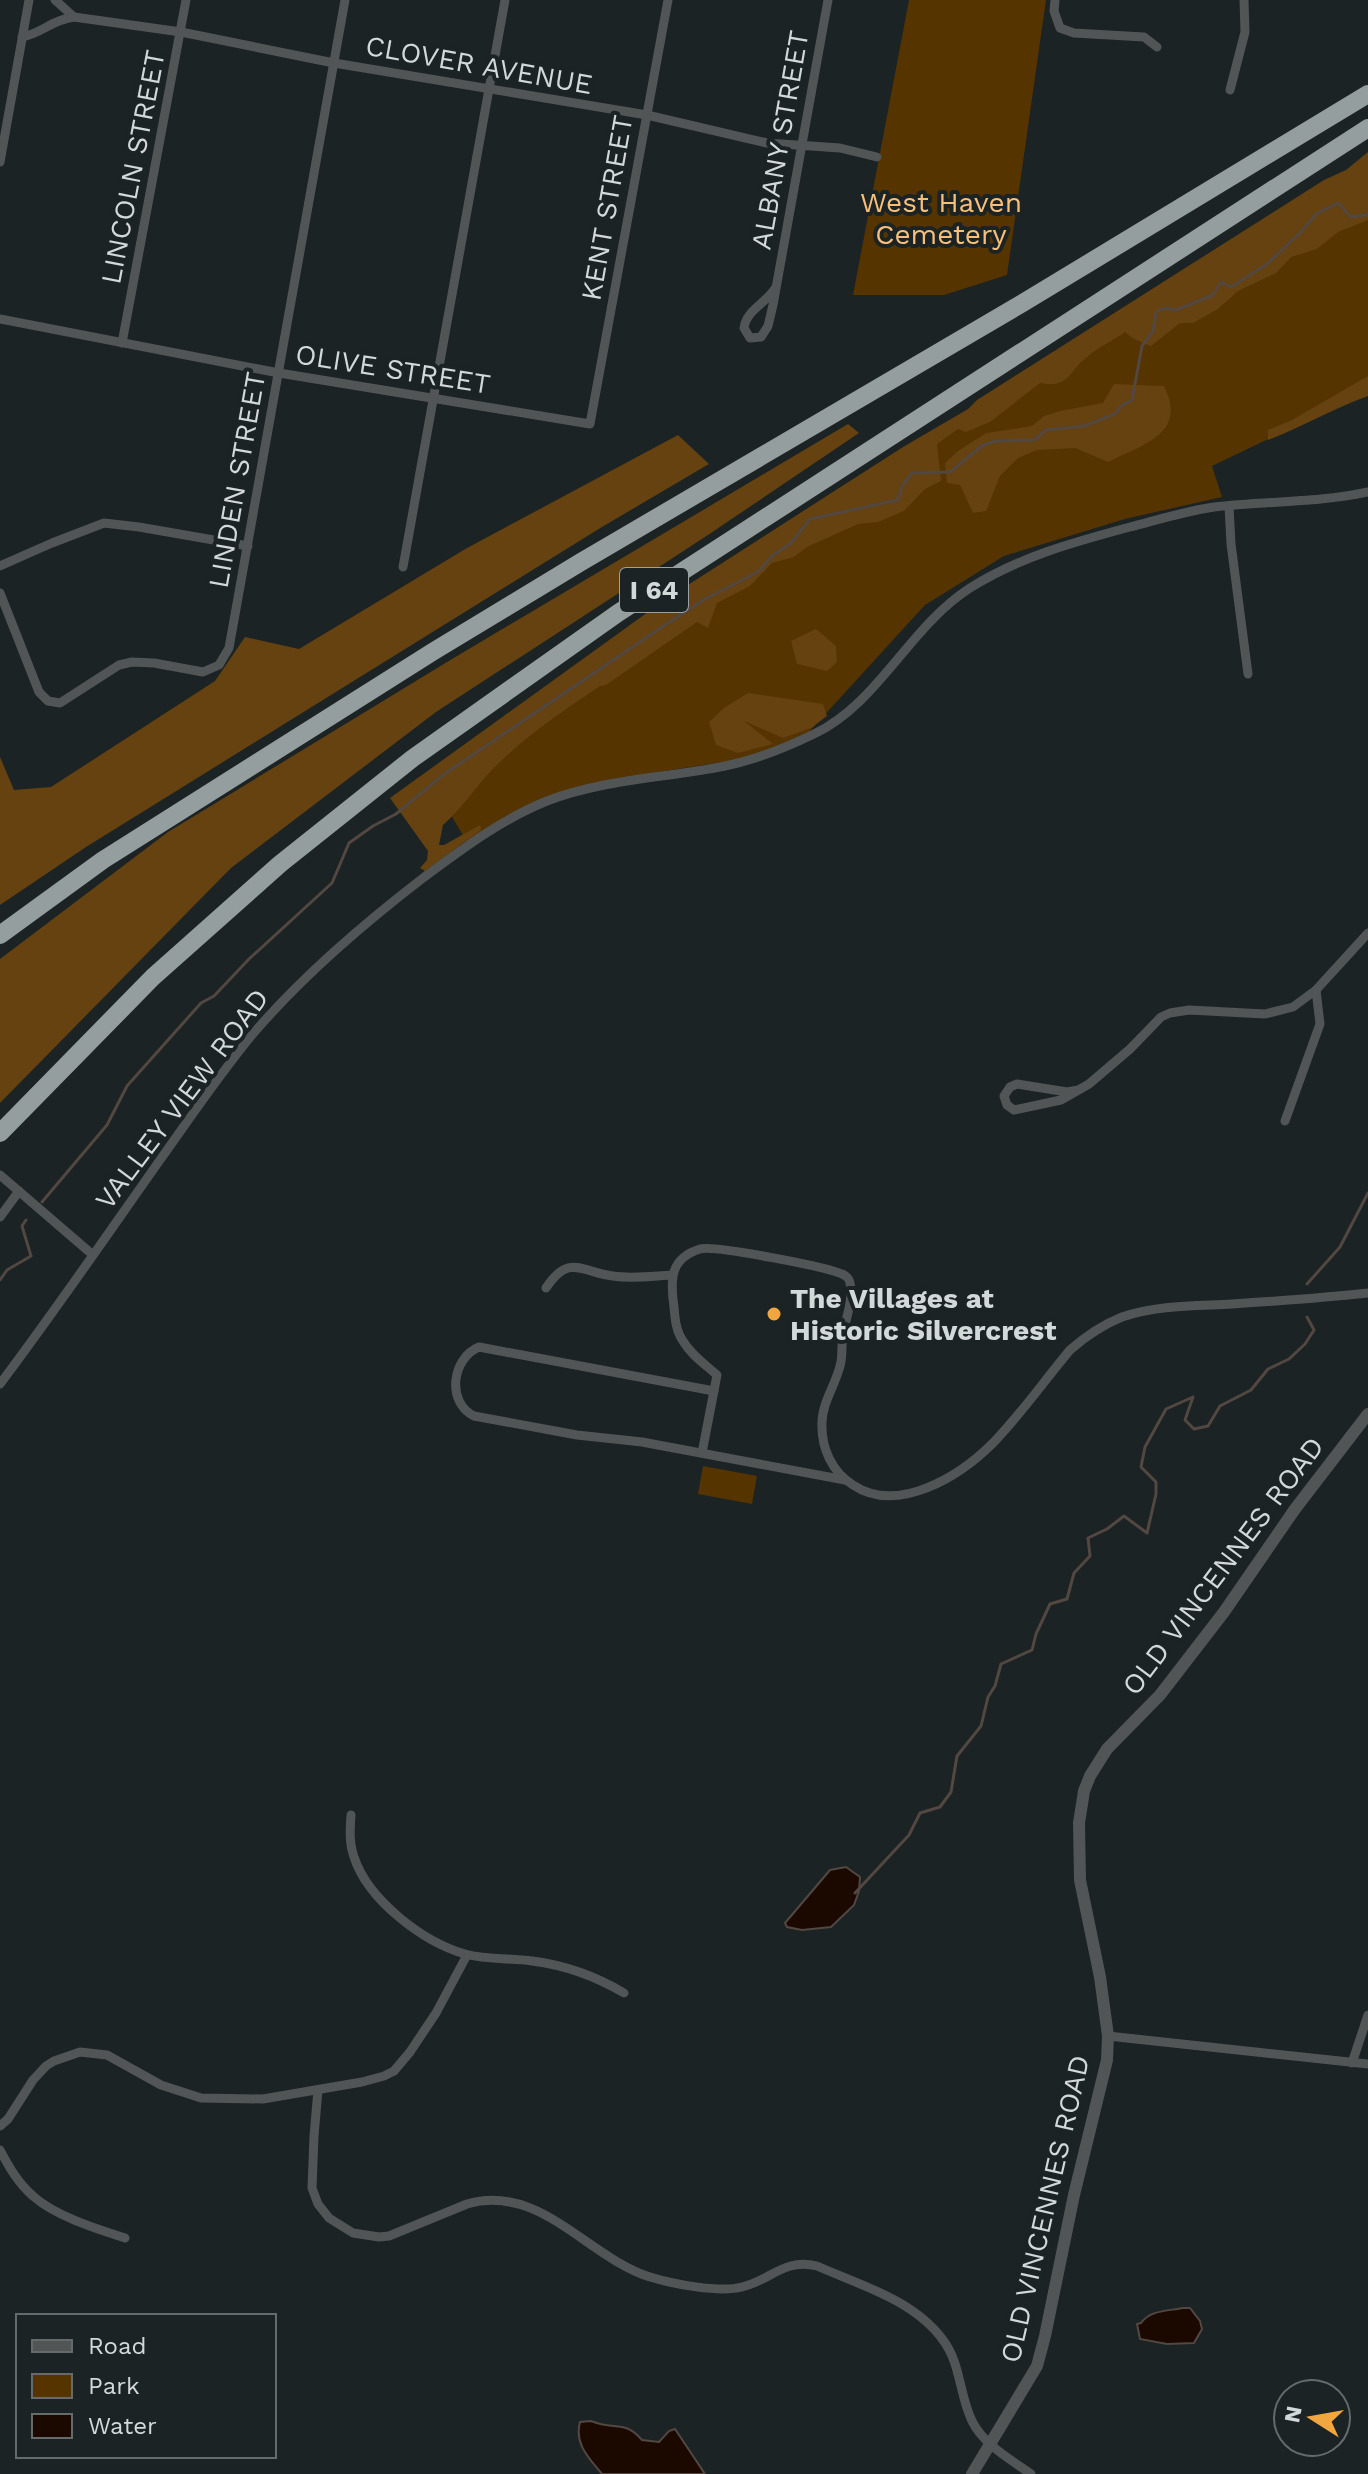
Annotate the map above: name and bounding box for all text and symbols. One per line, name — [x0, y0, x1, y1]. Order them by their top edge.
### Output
street label: ALBANY STREET — [744, 28, 816, 252]
street label: CLOVER AVENUE — [363, 29, 595, 101]
street label: LINCOLN STREET — [94, 47, 172, 287]
street label: KENT STREET — [574, 113, 640, 303]
park label: West Haven Cemetery — [860, 186, 1022, 251]
street label: OLIVE STREET — [293, 337, 493, 401]
street label: LINDEN STREET — [202, 369, 272, 591]
road number: I 64 — [620, 568, 688, 612]
street label: VALLEY VIEW ROAD — [88, 982, 276, 1216]
place label: The Villages at Historic Silvercrest — [790, 1282, 1056, 1347]
marker: The Villages at Historic Silvercrest — [765, 1305, 783, 1323]
street label: OLD VINCENNES ROAD — [1115, 1431, 1331, 1701]
street label: OLD VINCENNES ROAD — [994, 2052, 1096, 2366]
legend — [16, 2314, 276, 2458]
text: Road — [88, 2332, 147, 2360]
text: Park — [88, 2372, 140, 2400]
north arrow — [1272, 2378, 1352, 2458]
text: N — [1279, 2404, 1307, 2425]
text: Water — [88, 2412, 157, 2440]

